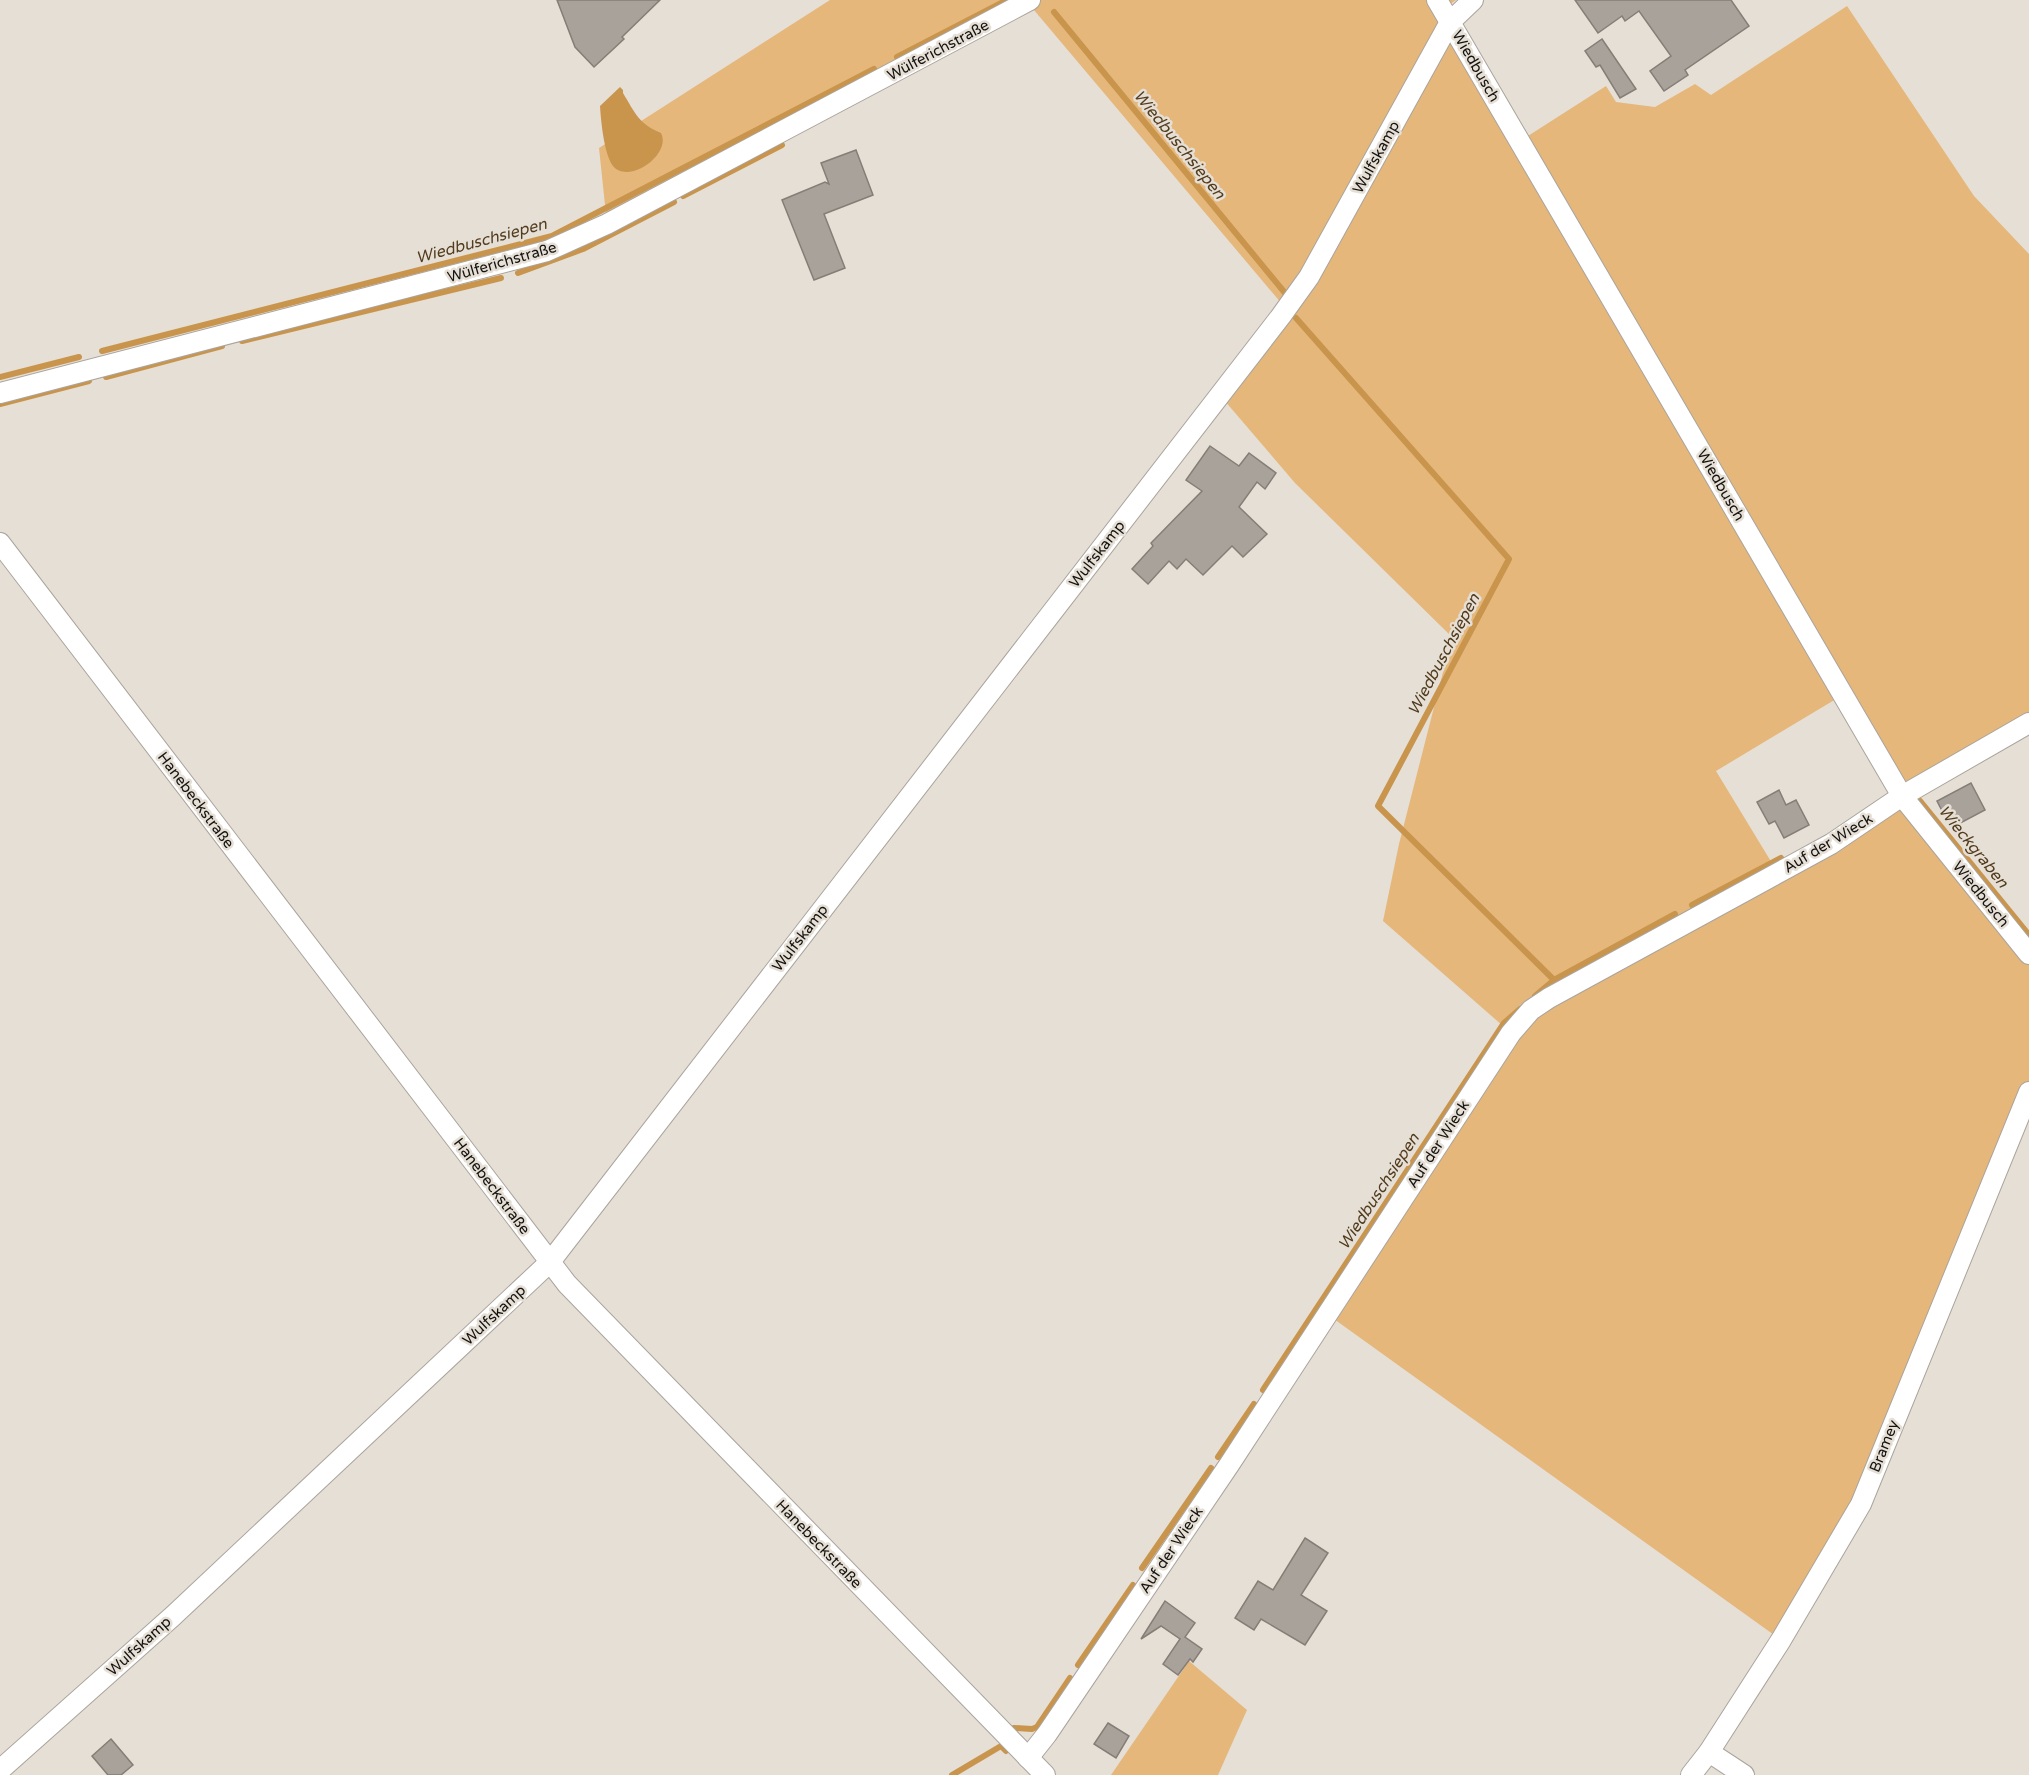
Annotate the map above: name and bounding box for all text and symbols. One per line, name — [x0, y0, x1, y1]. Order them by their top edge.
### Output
street label: Wülferichstraße — [884, 16, 992, 84]
street label: Wiedbusch — [1448, 27, 1504, 105]
water label: Wiedbuschsiepen — [1129, 86, 1230, 204]
street label: Wulfskamp — [1349, 118, 1403, 196]
water label: Wiedbuschsiepen — [414, 214, 550, 268]
street label: Wülferichstraße — [445, 238, 559, 286]
street label: Wiedbusch — [1693, 446, 1749, 524]
street label: Wulfskamp — [1065, 517, 1129, 591]
water label: Wiedbuschsiepen — [1403, 589, 1485, 719]
street label: Hanebeckstraße — [154, 748, 238, 852]
water label: Wieckgraben — [1934, 801, 2013, 893]
street label: Auf der Wieck — [1780, 809, 1876, 877]
street label: Wiedbusch — [1949, 857, 2013, 931]
street label: Wulfskamp — [768, 901, 832, 975]
street label: Auf der Wieck — [1403, 1097, 1473, 1191]
water label: Wiedbuschsiepen — [1334, 1129, 1425, 1253]
street label: Hanebeckstraße — [450, 1134, 534, 1238]
street label: Wulfskamp — [459, 1281, 529, 1349]
street label: Bramey — [1865, 1417, 1903, 1475]
street label: Hanebeckstraße — [772, 1496, 866, 1592]
street label: Auf der Wieck — [1135, 1503, 1207, 1597]
street label: Wulfskamp — [103, 1613, 175, 1679]

